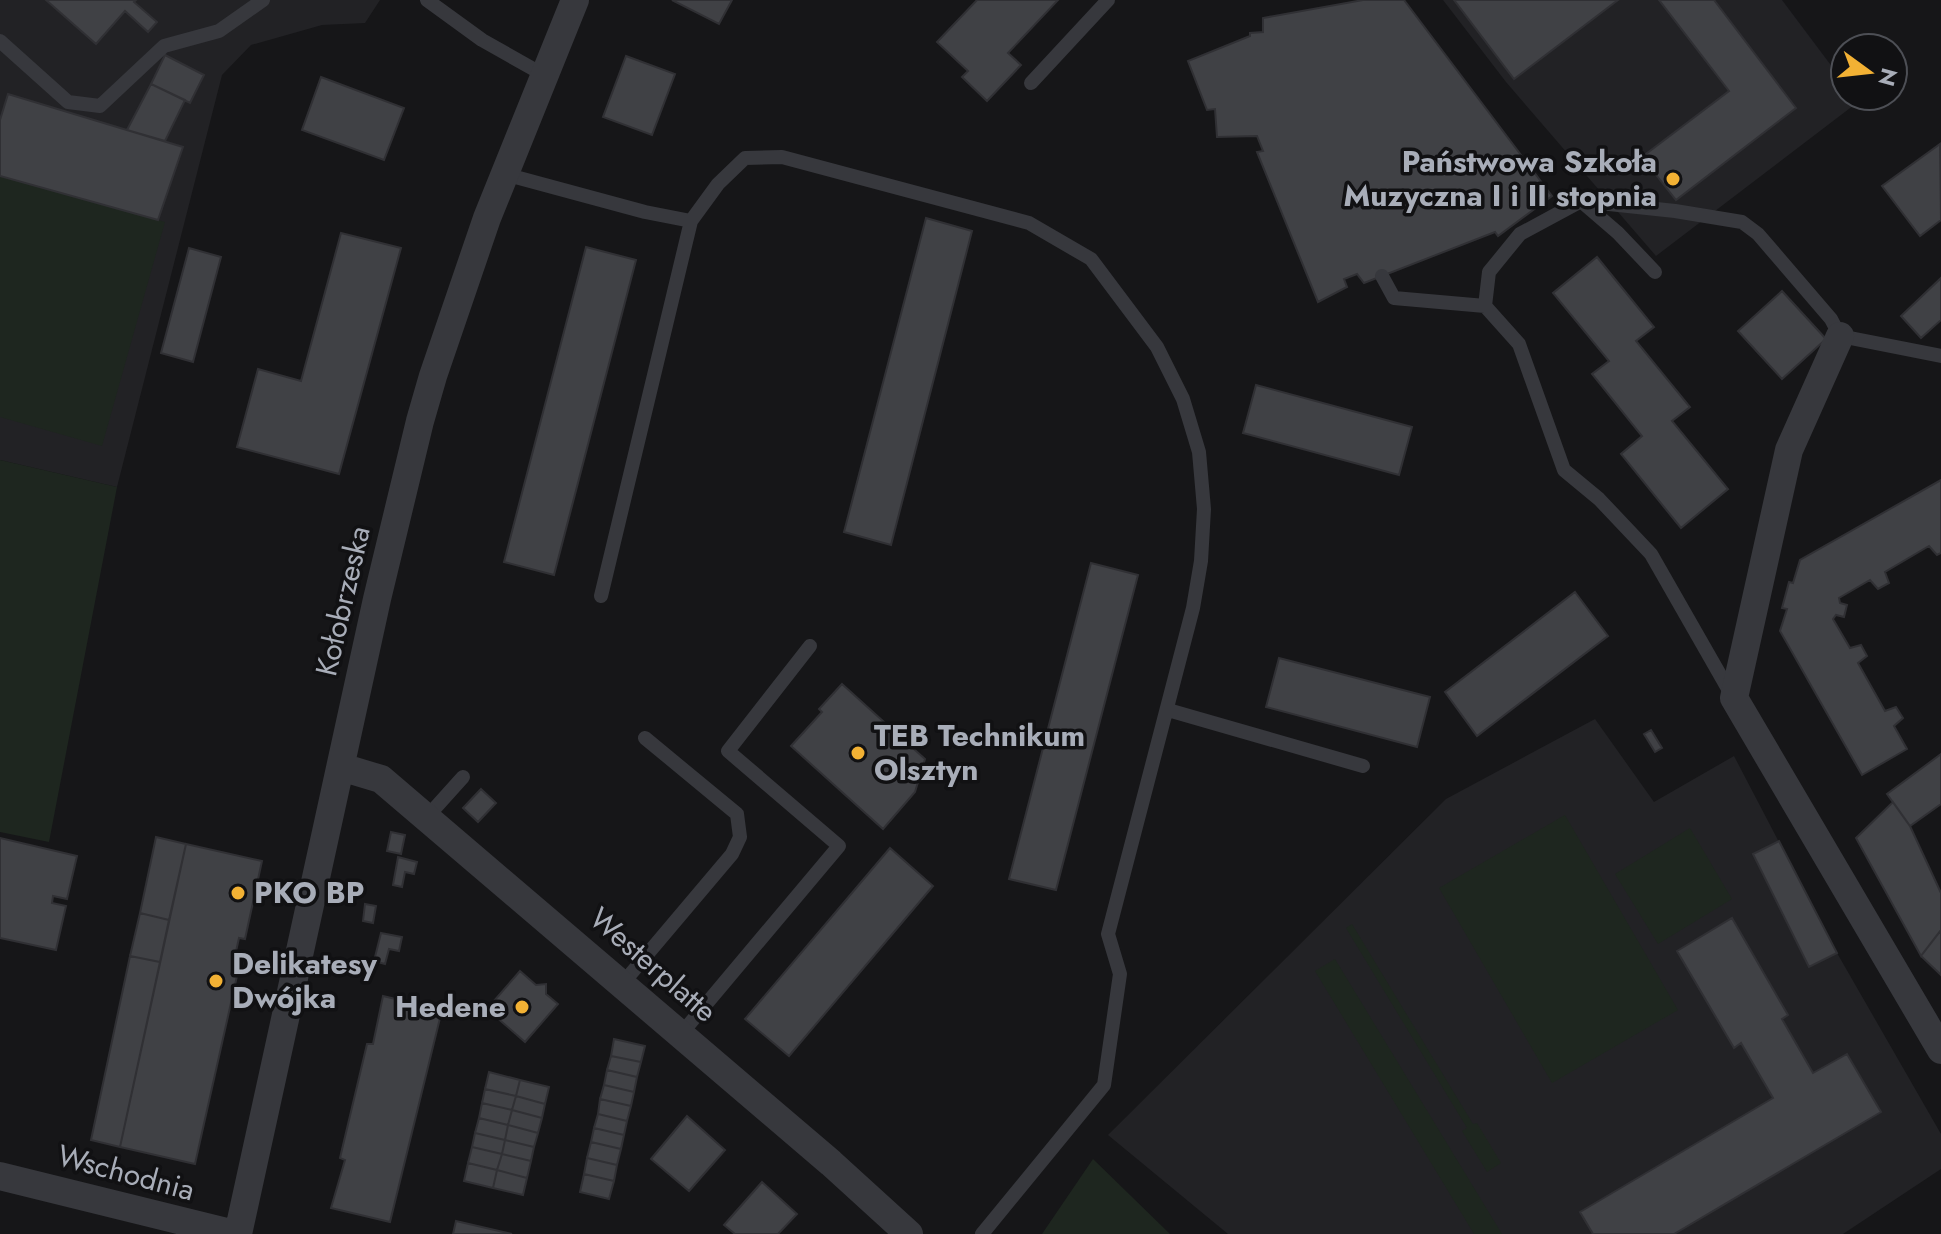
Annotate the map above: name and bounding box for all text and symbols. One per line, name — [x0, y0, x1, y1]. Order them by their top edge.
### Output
north arrow — [1829, 32, 1909, 112]
text: N — [1871, 65, 1906, 90]
place label: Państwowa Szkoła Muzyczna I i II stopnia — [1344, 140, 1657, 217]
marker: Państwowa Szkoła Muzyczna I i II stopnia — [1664, 170, 1682, 188]
street label: Kołobrzeska — [304, 522, 381, 680]
place label: TEB Technikum Olsztyn — [874, 714, 1085, 791]
marker: TEB Technikum Olsztyn — [849, 744, 867, 762]
place label: PKO BP — [254, 871, 364, 914]
marker: PKO BP — [229, 884, 247, 902]
street label: Westerplatte — [580, 897, 726, 1032]
place label: Delikatesy Dwójka — [232, 942, 377, 1019]
marker: Delikatesy Dwójka — [207, 972, 225, 990]
place label: Hedene — [395, 985, 506, 1028]
marker: Hedene — [513, 998, 531, 1016]
street label: Wschodnia — [53, 1134, 199, 1211]

